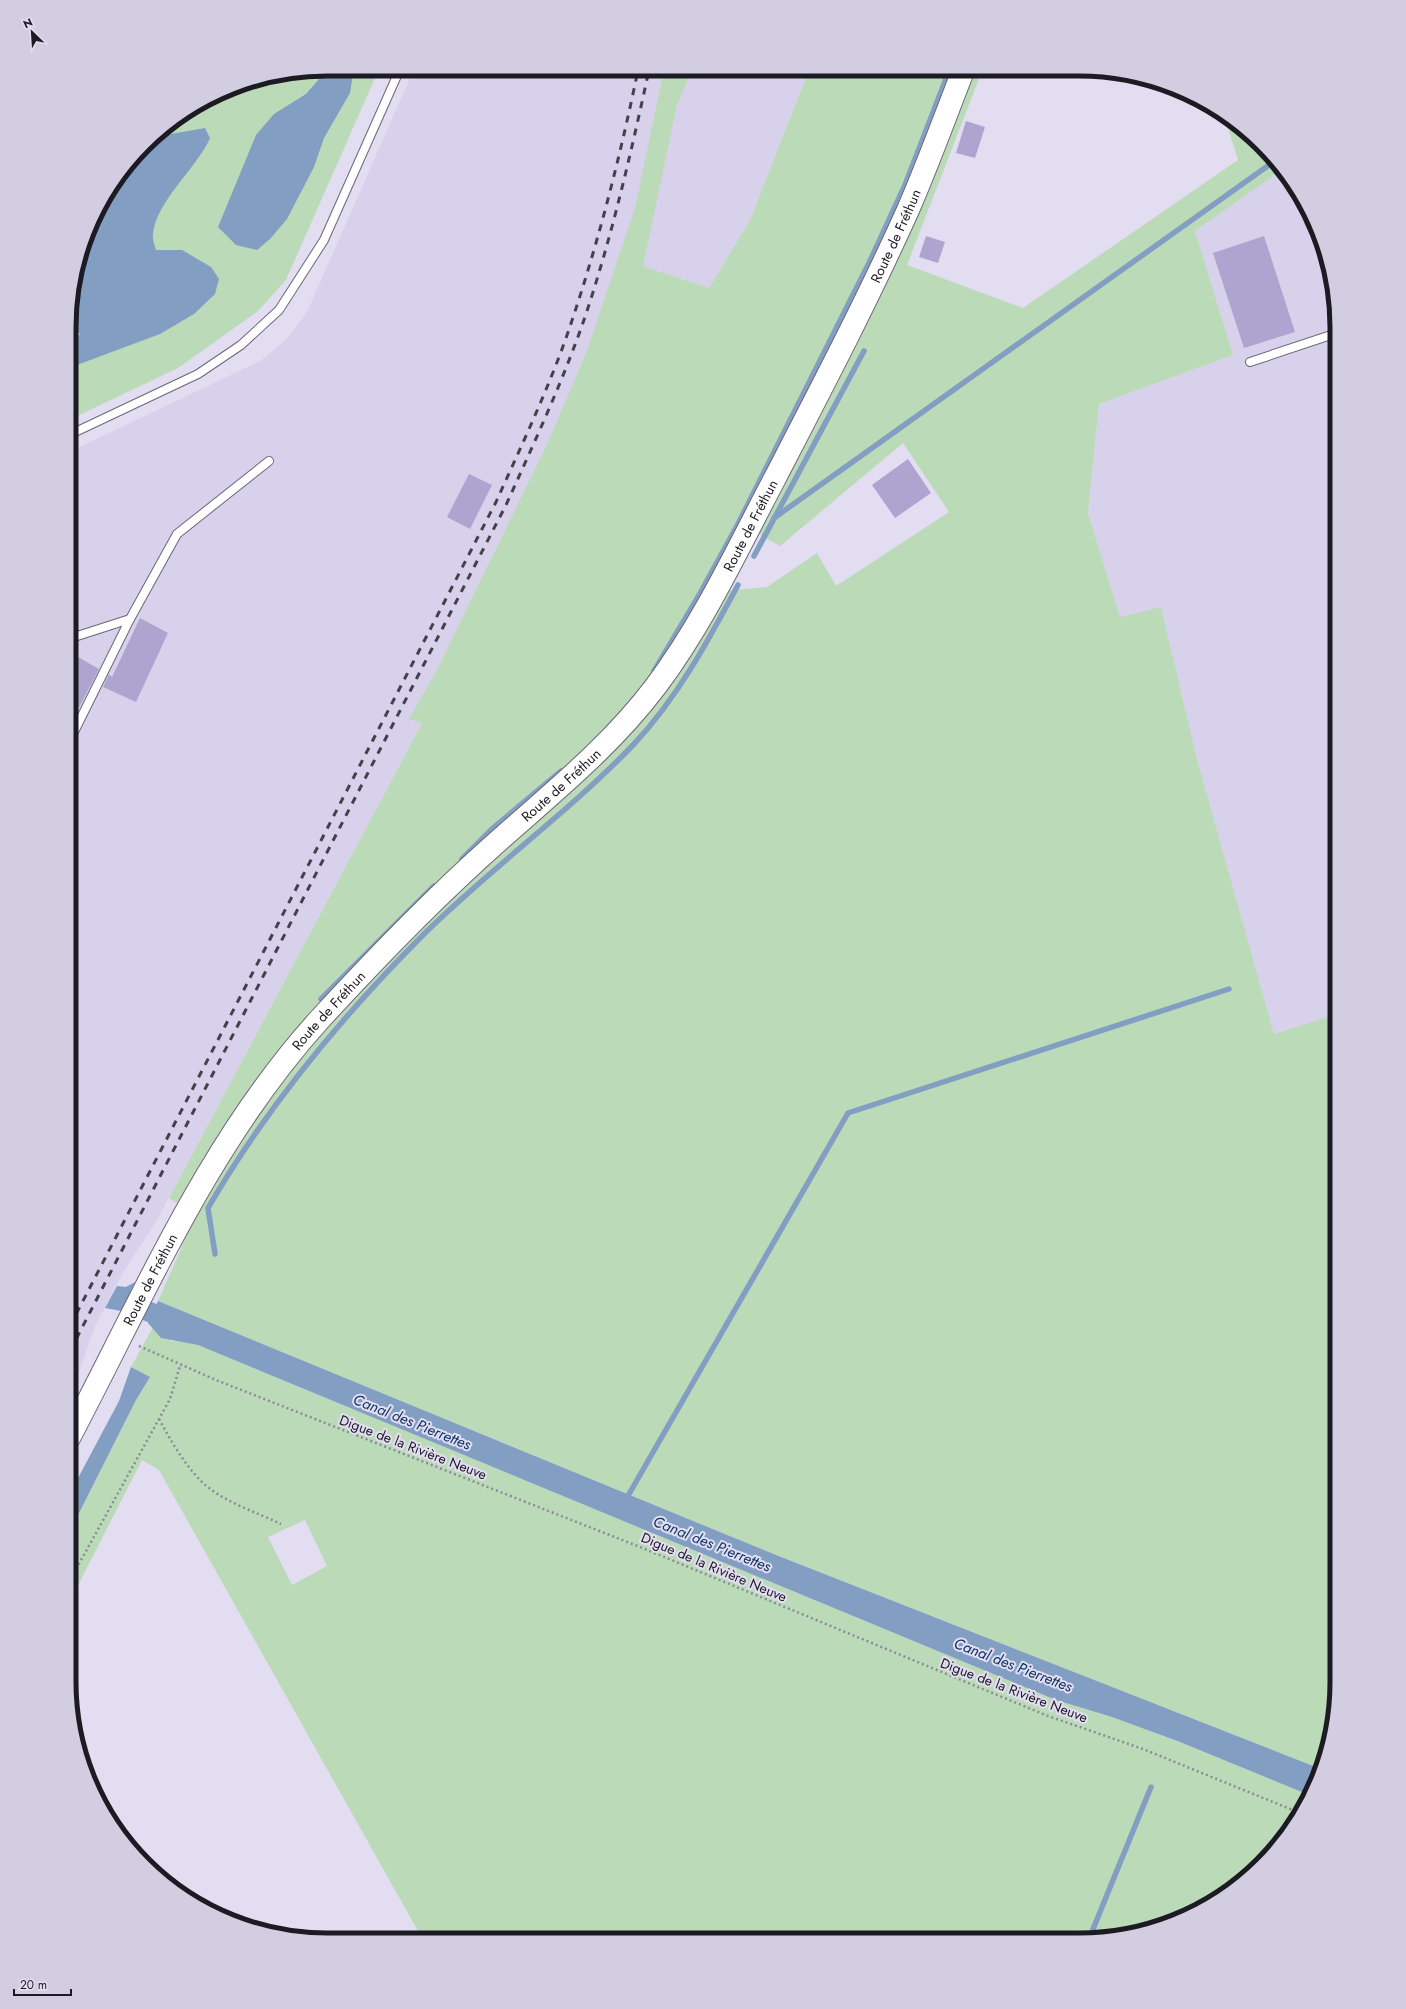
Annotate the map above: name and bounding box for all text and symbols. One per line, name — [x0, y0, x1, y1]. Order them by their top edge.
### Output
north arrow — [12, 12, 52, 52]
text: N — [20, 14, 35, 32]
street label: Route de Fréthun — [865, 186, 926, 286]
street label: Route de Fréthun — [718, 476, 782, 575]
street label: Route de Fréthun — [517, 744, 605, 826]
street label: Route de Fréthun — [287, 966, 370, 1055]
street label: Route de Fréthun — [118, 1230, 182, 1329]
water label: Canal des Pierrettes — [350, 1388, 474, 1456]
street label: Digue de la Rivière Neuve — [336, 1410, 490, 1484]
water label: Canal des Pierrettes — [650, 1510, 774, 1578]
street label: Digue de la Rivière Neuve — [638, 1527, 790, 1607]
water label: Canal des Pierrettes — [951, 1632, 1075, 1698]
street label: Digue de la Rivière Neuve — [937, 1653, 1091, 1727]
scale bar — [14, 1971, 71, 1997]
text: 20 m — [20, 1976, 47, 1994]

